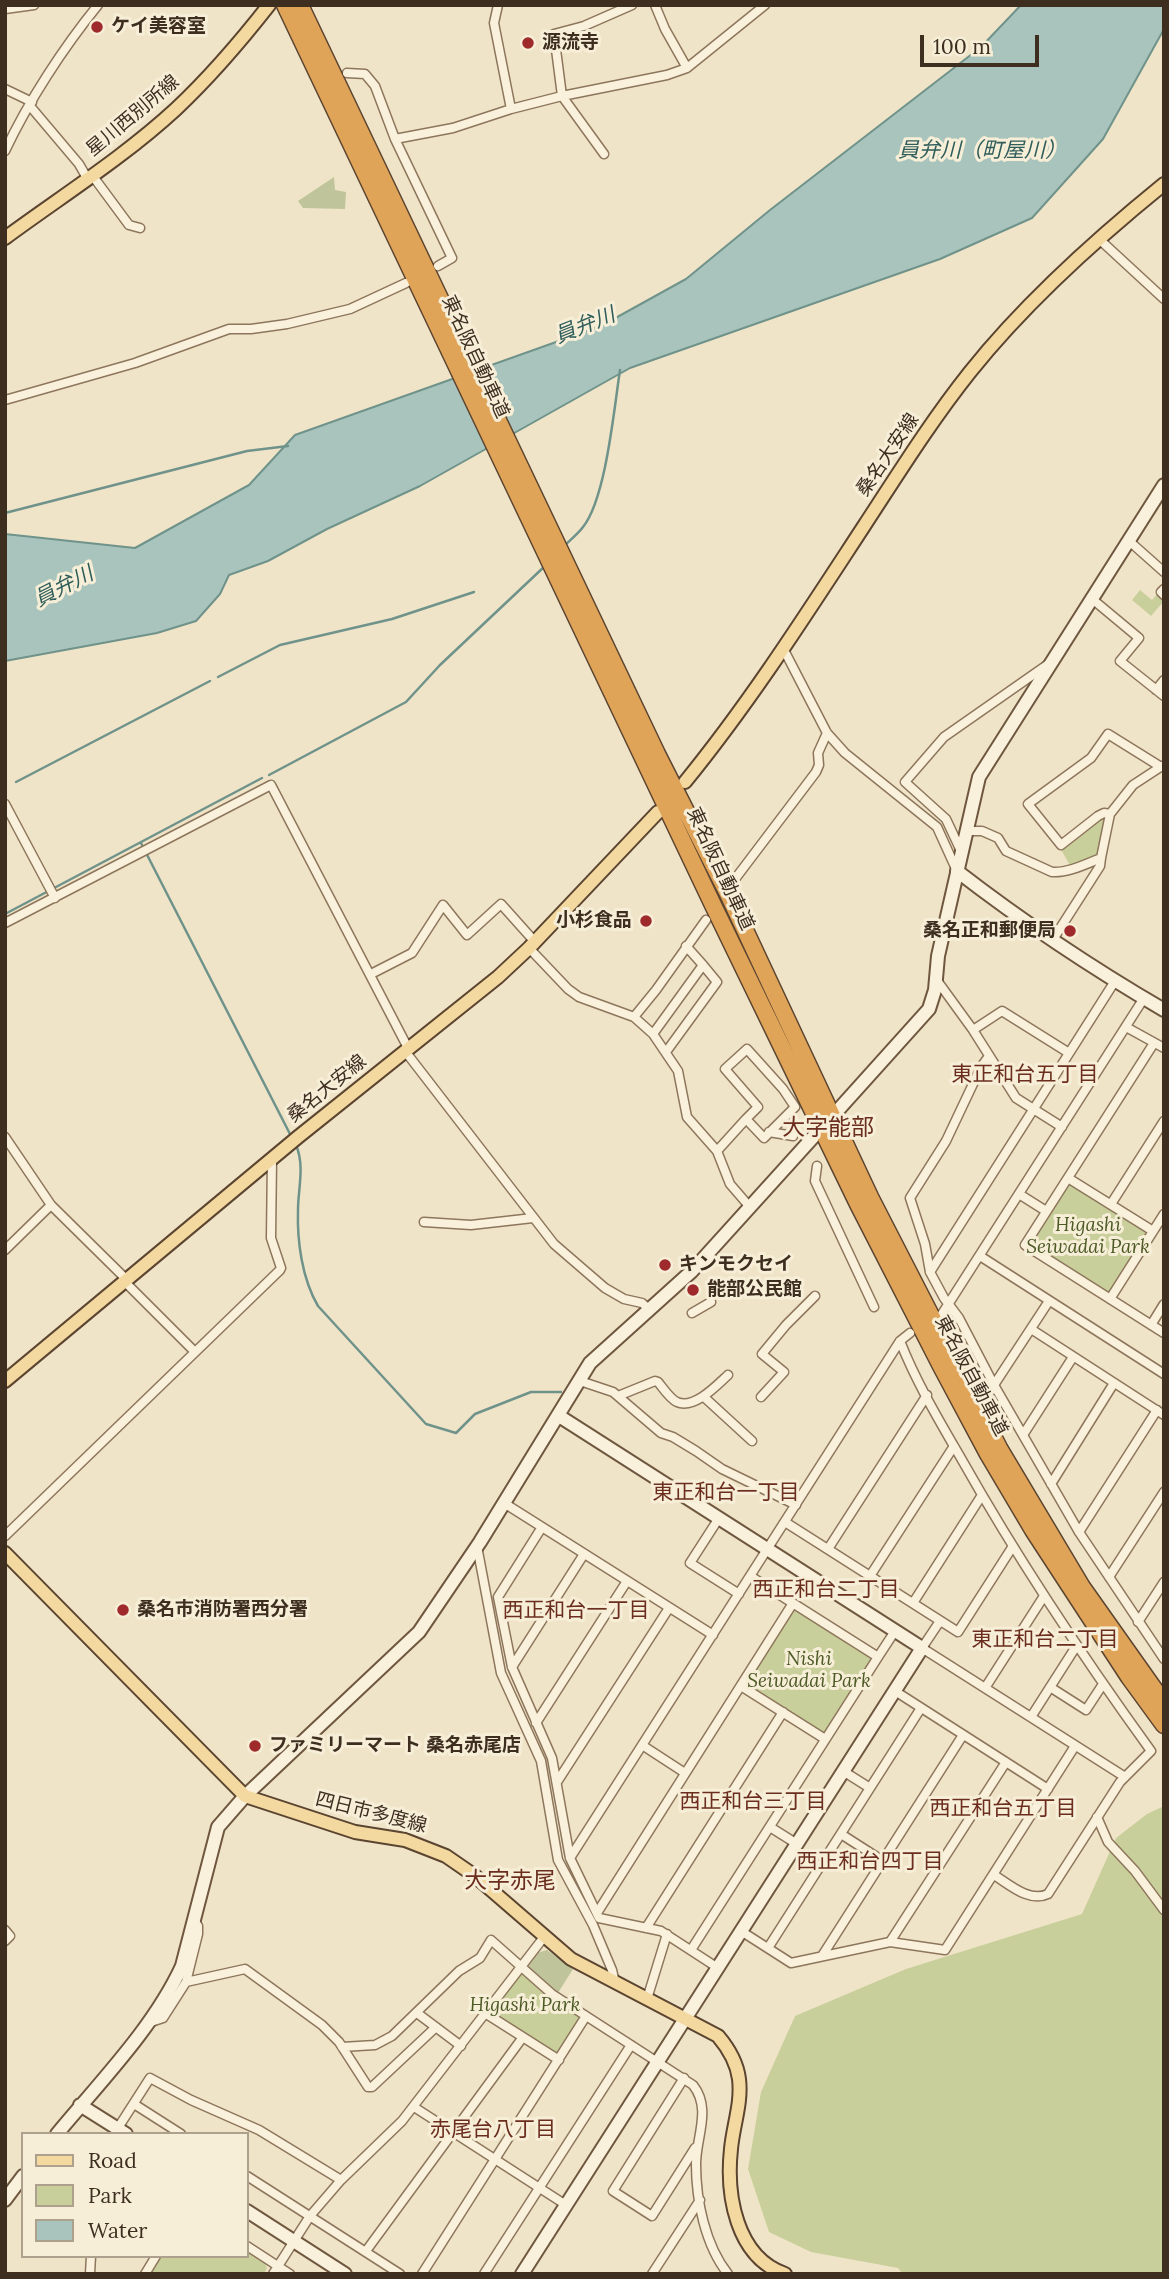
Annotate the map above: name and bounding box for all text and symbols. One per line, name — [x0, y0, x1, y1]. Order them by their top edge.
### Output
place label: ケイ美容室 — [111, 16, 206, 38]
marker: ケイ美容室 — [89, 19, 105, 35]
scale bar — [924, 21, 1043, 65]
place label: 源流寺 — [542, 32, 599, 54]
text: 100 m — [933, 33, 991, 60]
marker: 源流寺 — [520, 35, 536, 51]
street label: 星川西別所線 — [82, 71, 184, 161]
water label: 員弁川（町屋川） — [898, 138, 1066, 164]
street label: 東名阪自動車道 — [437, 292, 513, 422]
water label: 員弁川 — [551, 303, 619, 349]
street label: 桑名大安線 — [852, 409, 924, 501]
water label: 員弁川 — [30, 561, 98, 613]
street label: 東名阪自動車道 — [682, 804, 758, 934]
place label: 小杉食品 — [556, 910, 632, 932]
marker: 小杉食品 — [638, 913, 654, 929]
place label: 桑名正和郵便局 — [923, 920, 1056, 942]
marker: 桑名正和郵便局 — [1062, 923, 1078, 939]
street label: 桑名大安線 — [283, 1050, 371, 1128]
district label: 東正和台五丁目 — [952, 1062, 1098, 1088]
district label: 大字能部 — [782, 1114, 874, 1142]
park label: Higashi Seiwadai Park — [1026, 1215, 1150, 1259]
place label: キンモクセイ — [679, 1254, 793, 1276]
marker: キンモクセイ — [657, 1257, 673, 1273]
place label: 能部公民館 — [707, 1279, 802, 1301]
marker: 能部公民館 — [685, 1282, 701, 1298]
street label: 東名阪自動車道 — [930, 1312, 1012, 1440]
district label: 東正和台一丁目 — [653, 1480, 799, 1506]
district label: 西正和台二丁目 — [753, 1577, 899, 1603]
district label: 西正和台一丁目 — [503, 1598, 649, 1624]
place label: 桑名市消防署西分署 — [137, 1599, 308, 1621]
marker: 桑名市消防署西分署 — [115, 1602, 131, 1618]
district label: 東正和台二丁目 — [972, 1627, 1118, 1653]
park label: Nishi Seiwadai Park — [747, 1649, 871, 1693]
place label: ファミリーマート 桑名赤尾店 — [269, 1735, 521, 1757]
marker: ファミリーマート 桑名赤尾店 — [247, 1738, 263, 1754]
street label: 四日市多度線 — [313, 1788, 429, 1838]
district label: 西正和台三丁目 — [680, 1789, 826, 1815]
district label: 西正和台五丁目 — [930, 1796, 1076, 1822]
district label: 西正和台四丁目 — [797, 1849, 943, 1875]
district label: 大字赤尾 — [464, 1867, 556, 1895]
park label: Higashi Park — [470, 1995, 580, 2017]
district label: 赤尾台八丁目 — [430, 2117, 556, 2143]
legend — [21, 2132, 248, 2258]
text: Road — [88, 2147, 137, 2174]
text: Park — [88, 2182, 132, 2209]
text: Water — [88, 2217, 147, 2244]

